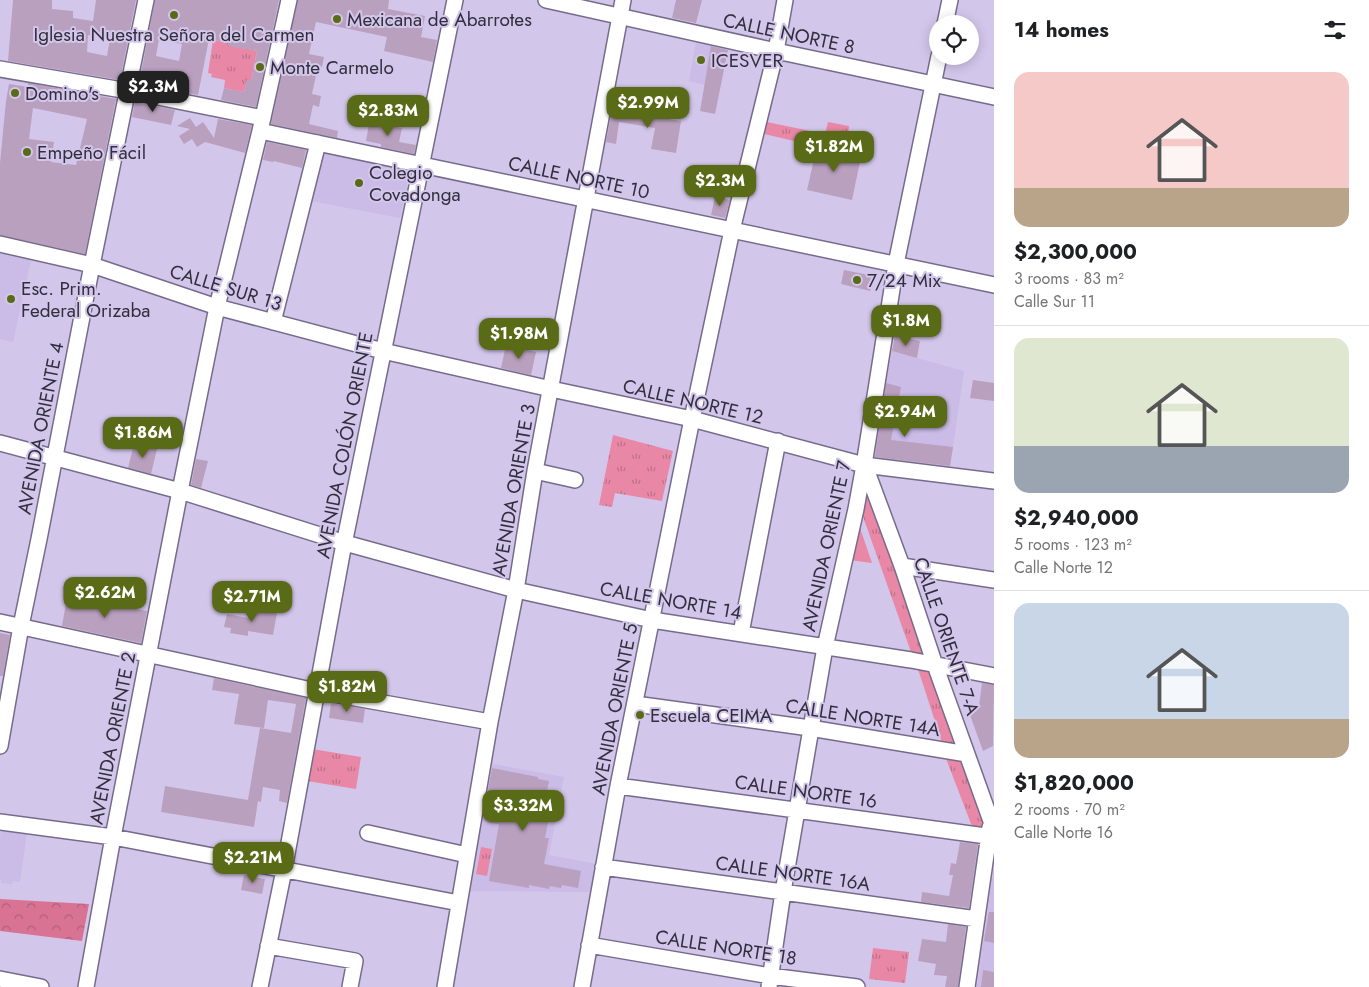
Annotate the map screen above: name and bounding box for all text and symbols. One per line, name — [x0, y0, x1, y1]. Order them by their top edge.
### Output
place label: Mexicana de Abarrotes — [347, 6, 532, 33]
street label: CALLE NORTE 8 — [720, 6, 857, 61]
marker: Iglesia Nuestra Señora del Carmen — [168, 9, 180, 21]
marker: Mexicana de Abarrotes — [331, 13, 343, 25]
map controls — [929, 15, 979, 65]
button: locate — [929, 15, 979, 65]
text: 14 homes — [1014, 15, 1109, 45]
icon: filters — [1321, 16, 1349, 44]
place label: Iglesia Nuestra Señora del Carmen — [34, 21, 314, 48]
place label: ICESVER — [711, 47, 784, 74]
place label: Monte Carmelo — [270, 54, 394, 81]
marker: ICESVER — [695, 54, 707, 66]
marker: Monte Carmelo — [254, 61, 266, 73]
pin: $2.3M — [118, 70, 188, 113]
text: $2.3M — [128, 75, 178, 98]
place label: Domino's — [25, 80, 99, 107]
pin: $2.99M — [607, 86, 689, 129]
marker: Domino's — [9, 87, 21, 99]
text: $2.99M — [617, 91, 679, 114]
pin: $2.83M — [347, 94, 429, 137]
text: $2.83M — [358, 99, 418, 122]
icon: home — [1137, 105, 1227, 195]
pin: $1.82M — [793, 130, 875, 173]
text: $1.82M — [805, 135, 863, 158]
place label: Empeño Fácil — [37, 139, 146, 166]
marker: Empeño Fácil — [21, 146, 33, 158]
street label: CALLE NORTE 10 — [506, 149, 652, 206]
place label: Colegio Covadonga — [369, 159, 461, 208]
pin: $2.3M — [685, 164, 755, 207]
text: $2.3M — [695, 169, 745, 192]
marker: Colegio Covadonga — [353, 177, 365, 189]
text: $2,300,000 — [1014, 237, 1137, 267]
street label: CALLE SUR 13 — [166, 258, 285, 317]
place label: 7/24 Mix — [867, 267, 941, 294]
text: 3 rooms · 83 m² — [1014, 267, 1124, 290]
marker: 7/24 Mix — [851, 274, 863, 286]
place label: Esc. Prim. Federal Orizaba — [21, 275, 150, 324]
text: Calle Sur 11 — [1014, 290, 1095, 313]
marker: Esc. Prim. Federal Orizaba — [5, 293, 17, 305]
pin: $1.8M — [871, 304, 941, 347]
text: $1.8M — [882, 309, 930, 332]
pin: $1.98M — [478, 318, 560, 360]
text: $1.98M — [490, 322, 548, 345]
street label: AVENIDA COLÓN ORIENTE — [309, 330, 380, 560]
street label: AVENIDA ORIENTE 4 — [11, 340, 70, 517]
icon: home — [1137, 370, 1227, 460]
street label: CALLE NORTE 12 — [620, 372, 766, 431]
pin: $2.94M — [864, 396, 946, 438]
text: $2.94M — [874, 400, 936, 423]
street label: AVENIDA ORIENTE 3 — [485, 402, 542, 578]
pin: $1.86M — [102, 416, 184, 459]
text: $1.86M — [114, 421, 172, 444]
street label: AVENIDA ORIENTE 7 — [795, 458, 858, 634]
text: $2,940,000 — [1014, 503, 1139, 533]
text: 5 rooms · 123 m² — [1014, 533, 1132, 556]
street label: CALLE ORIENTE 7-A — [907, 554, 986, 719]
text: Calle Norte 12 — [1014, 556, 1113, 579]
street label: CALLE NORTE 14 — [598, 575, 744, 626]
pin: $2.62M — [64, 576, 146, 619]
pin: $2.71M — [211, 580, 293, 623]
text: $2.62M — [74, 581, 136, 604]
text: $2.71M — [223, 585, 281, 608]
street label: AVENIDA ORIENTE 5 — [585, 621, 644, 797]
icon: home — [1137, 635, 1227, 725]
street label: AVENIDA ORIENTE 2 — [83, 650, 142, 827]
pin: $1.82M — [306, 670, 388, 713]
text: $1.82M — [318, 675, 376, 698]
street label: CALLE NORTE 14A — [784, 692, 943, 743]
place label: Escuela CEIMA — [650, 702, 773, 729]
marker: Escuela CEIMA — [634, 709, 646, 721]
street label: CALLE NORTE 16 — [733, 768, 879, 815]
text: $1,820,000 — [1014, 768, 1134, 798]
pin: $3.32M — [482, 790, 564, 832]
text: $3.32M — [493, 794, 553, 817]
text: 2 rooms · 70 m² — [1014, 798, 1125, 821]
text: Calle Norte 16 — [1014, 821, 1113, 844]
pin: $2.21M — [212, 842, 294, 884]
text: $2.21M — [224, 846, 282, 869]
street label: CALLE NORTE 16A — [714, 849, 872, 898]
street label: CALLE NORTE 18 — [653, 923, 799, 972]

